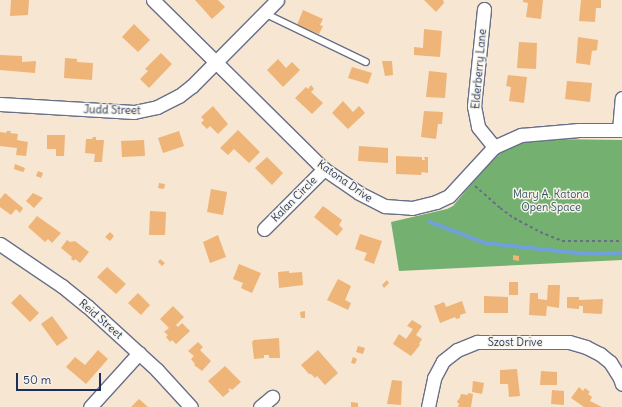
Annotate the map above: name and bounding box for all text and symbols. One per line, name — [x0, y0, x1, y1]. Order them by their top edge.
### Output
street label: Elderberry Lane — [469, 29, 489, 109]
street label: Judd Street — [83, 103, 141, 117]
street label: Katona Drive — [315, 157, 375, 205]
street label: Kalan Circle — [269, 174, 319, 224]
park label: Mary A. Katona Open Space — [513, 188, 589, 214]
street label: Reid Street — [76, 296, 126, 342]
street label: Szost Drive — [488, 335, 542, 349]
scale bar — [18, 365, 103, 391]
text: 50 m — [23, 372, 51, 387]

